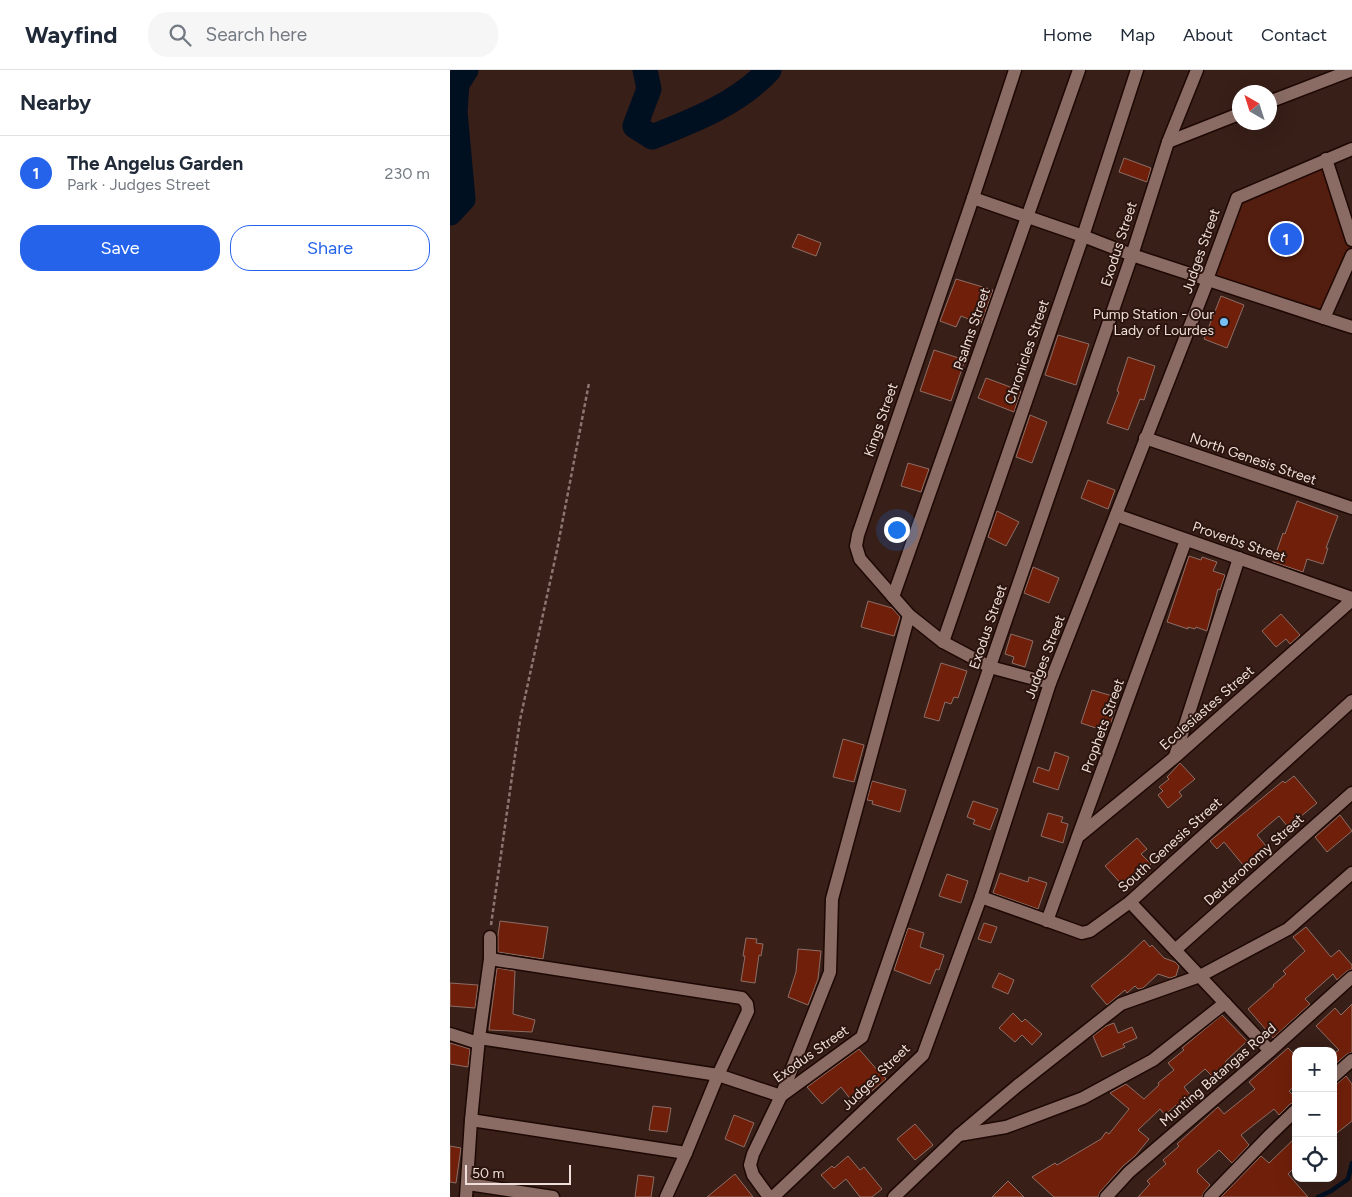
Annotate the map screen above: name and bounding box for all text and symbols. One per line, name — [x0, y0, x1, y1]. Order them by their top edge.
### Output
search box — [148, 12, 498, 57]
text: Wayfind — [25, 20, 118, 49]
icon: search — [166, 21, 194, 49]
text: Search here — [206, 23, 307, 46]
text: Home — [1043, 24, 1092, 46]
text: Map — [1120, 24, 1155, 46]
text: About — [1183, 24, 1233, 46]
text: Contact — [1261, 24, 1327, 46]
north arrow — [1232, 85, 1277, 130]
text: Nearby — [20, 90, 91, 115]
text: The Angelus Garden — [67, 152, 243, 175]
text: 1 — [33, 164, 39, 183]
text: 230 m — [385, 164, 430, 183]
text: Park · Judges Street — [67, 175, 210, 194]
street label: Exodus Street — [1097, 199, 1141, 289]
street label: Judges Street — [1179, 206, 1223, 296]
pin: 1 — [1270, 220, 1302, 258]
button: Save — [20, 225, 220, 271]
button: Share — [230, 225, 430, 271]
street label: Psalms Street — [950, 286, 994, 372]
street label: Chronicles Street — [1001, 298, 1053, 406]
place label: Pump Station - Our Lady of Lourdes — [1093, 306, 1214, 339]
marker: Pump Station - Our Lady of Lourdes — [1218, 316, 1230, 328]
street label: Kings Street — [860, 381, 902, 459]
street label: North Genesis Street — [1187, 429, 1319, 489]
your location — [884, 517, 910, 543]
street label: Proverbs Street — [1190, 518, 1288, 566]
street label: Exodus Street — [966, 583, 1010, 671]
street label: Judges Street — [1021, 613, 1069, 701]
street label: Ecclesiastes Street — [1156, 662, 1258, 754]
street label: Prophets Street — [1078, 677, 1128, 775]
street label: South Genesis Street — [1115, 794, 1225, 896]
street label: Deuteronomy Street — [1201, 811, 1307, 909]
street label: Munting Batangas Road — [1156, 1020, 1280, 1130]
street label: Exodus Street — [770, 1022, 852, 1086]
street label: Judges Street — [838, 1040, 914, 1114]
map controls — [1292, 1047, 1337, 1182]
button: + — [1292, 1047, 1337, 1092]
button: − — [1292, 1092, 1337, 1137]
button: locate — [1292, 1137, 1337, 1182]
scale bar — [465, 1162, 571, 1185]
text: 50 m — [472, 1165, 504, 1182]

